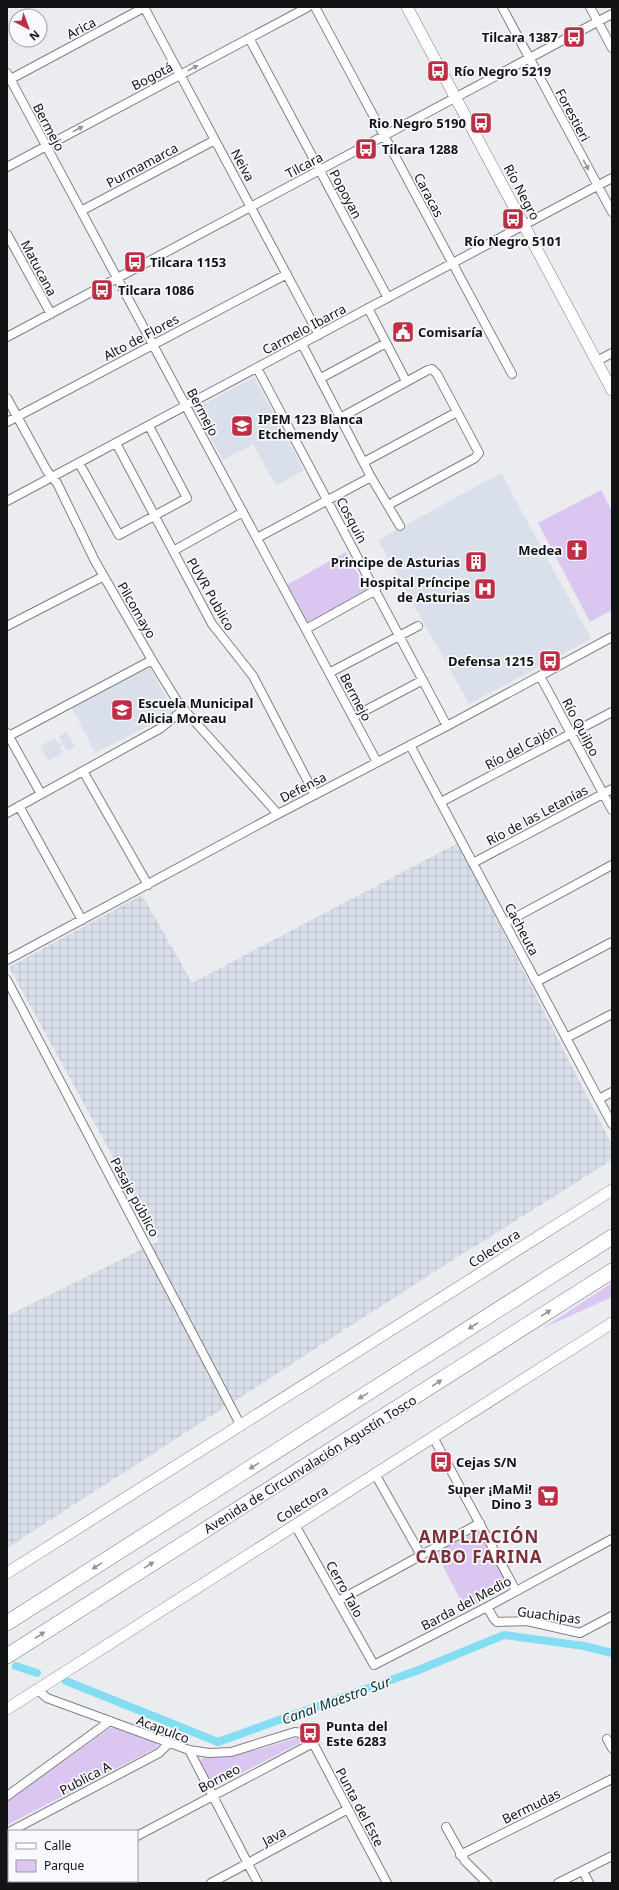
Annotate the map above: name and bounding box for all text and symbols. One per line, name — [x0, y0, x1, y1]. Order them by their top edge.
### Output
north arrow — [8, 8, 48, 48]
street label: Arica — [63, 13, 99, 43]
bus stop icon: Tilcara 1387 — [561, 24, 587, 50]
text: N — [27, 27, 43, 45]
place label: Tilcara 1387 — [482, 28, 558, 46]
street label: Bogotá — [128, 58, 176, 94]
bus stop icon: Río Negro 5219 — [425, 58, 451, 84]
place label: Río Negro 5219 — [454, 62, 551, 80]
one-way arrow — [187, 65, 199, 71]
street label: Forestieri — [552, 85, 594, 145]
street label: Bermejo — [29, 100, 69, 154]
bus stop icon: Rio Negro 5190 — [468, 110, 494, 136]
place label: Rio Negro 5190 — [369, 114, 466, 132]
one-way arrow — [73, 126, 84, 132]
bus stop icon: Tilcara 1288 — [353, 136, 379, 162]
street label: Purmamarca — [103, 139, 181, 191]
place label: Tilcara 1288 — [382, 140, 458, 158]
street label: Neiva — [227, 146, 259, 184]
street label: Tilcara — [282, 148, 326, 182]
one-way arrow — [583, 159, 590, 171]
street label: Río Negro — [500, 161, 544, 223]
street label: Popoyan — [326, 166, 366, 222]
street label: Caracas — [410, 170, 448, 220]
bus stop icon: Río Negro 5101 — [500, 206, 526, 232]
place label: Río Negro 5101 — [464, 232, 562, 250]
street label: Matucana — [17, 237, 61, 299]
bus stop icon: Tilcara 1153 — [122, 249, 148, 275]
place label: Tilcara 1153 — [150, 253, 226, 271]
bus stop icon: Tilcara 1086 — [89, 277, 115, 303]
place label: Tilcara 1086 — [118, 281, 194, 299]
street label: Carmelo Ibarra — [259, 299, 349, 359]
street label: Alto de Flores — [100, 310, 182, 364]
public building icon: Comisaría — [390, 319, 416, 345]
place label: Comisaría — [418, 323, 483, 341]
street label: Bermejo — [183, 385, 223, 439]
place label: IPEM 123 Blanca Etchemendy — [258, 410, 363, 443]
school or university icon: IPEM 123 Blanca Etchemendy — [229, 413, 255, 439]
street label: Cosquín — [332, 494, 372, 546]
church icon: Medea — [564, 537, 590, 563]
place label: Medea — [518, 541, 562, 559]
building icon: Principe de Asturias — [463, 549, 489, 575]
place label: Principe de Asturias — [331, 553, 460, 571]
street label: PUVR Publico — [183, 554, 239, 634]
place label: Hospital Príncipe de Asturias — [360, 573, 470, 606]
hospital icon: Hospital Príncipe de Asturias — [472, 576, 498, 602]
street label: Pilcomayo — [114, 578, 161, 642]
bus stop icon: Defensa 1215 — [537, 648, 563, 674]
place label: Defensa 1215 — [448, 652, 534, 670]
street label: Bermejo — [336, 670, 376, 724]
place label: Escuela Municipal Alicia Moreau — [138, 694, 253, 727]
street label: Río Quilpo — [558, 695, 604, 759]
school or university icon: Escuela Municipal Alicia Moreau — [109, 697, 135, 723]
street label: Río del Cajón — [482, 720, 560, 774]
street label: Defensa — [277, 768, 329, 806]
street label: Río de las Letanías — [483, 781, 591, 849]
street label: Cacheuta — [501, 900, 543, 958]
street label: Pasaje público — [106, 1154, 164, 1240]
street label: Colectora — [465, 1225, 523, 1271]
one-way arrow — [540, 1310, 552, 1317]
one-way arrow — [468, 1322, 478, 1330]
one-way arrow — [431, 1379, 442, 1387]
street label: Avenida de Circunvalación Agustín Tosco — [200, 1391, 420, 1537]
one-way arrow — [358, 1392, 368, 1400]
bus stop icon: Cejas S/N — [428, 1449, 454, 1475]
place label: Cejas S/N — [456, 1453, 517, 1471]
one-way arrow — [249, 1462, 259, 1470]
place label: Super ¡MaMi! Dino 3 — [448, 1480, 532, 1513]
street label: Colectora — [273, 1481, 331, 1527]
supermarket icon: Super ¡MaMi! Dino 3 — [535, 1483, 561, 1509]
district label: AMPLIACIÓN CABO FARINA — [416, 1525, 542, 1568]
street label: Cerro Talo — [322, 1558, 368, 1621]
one-way arrow — [91, 1562, 103, 1569]
one-way arrow — [143, 1562, 155, 1569]
street label: Barda del Medio — [418, 1572, 514, 1634]
street label: Guachipas — [516, 1602, 582, 1628]
one-way arrow — [34, 1632, 46, 1639]
water label: Canal Maestro Sur — [279, 1671, 393, 1728]
street label: Acapulco — [134, 1711, 192, 1747]
place label: Punta del Este 6283 — [326, 1717, 388, 1750]
bus stop icon: Punta del Este 6283 — [297, 1720, 323, 1746]
street label: Publica A — [56, 1757, 114, 1799]
street label: Borneo — [195, 1759, 243, 1796]
street label: Punta del Este — [332, 1764, 388, 1850]
street label: Bermudas — [499, 1784, 563, 1828]
street label: Java — [257, 1822, 289, 1851]
legend — [8, 1830, 138, 1882]
text: Calle — [44, 1837, 72, 1854]
text: Parque — [44, 1857, 85, 1874]

